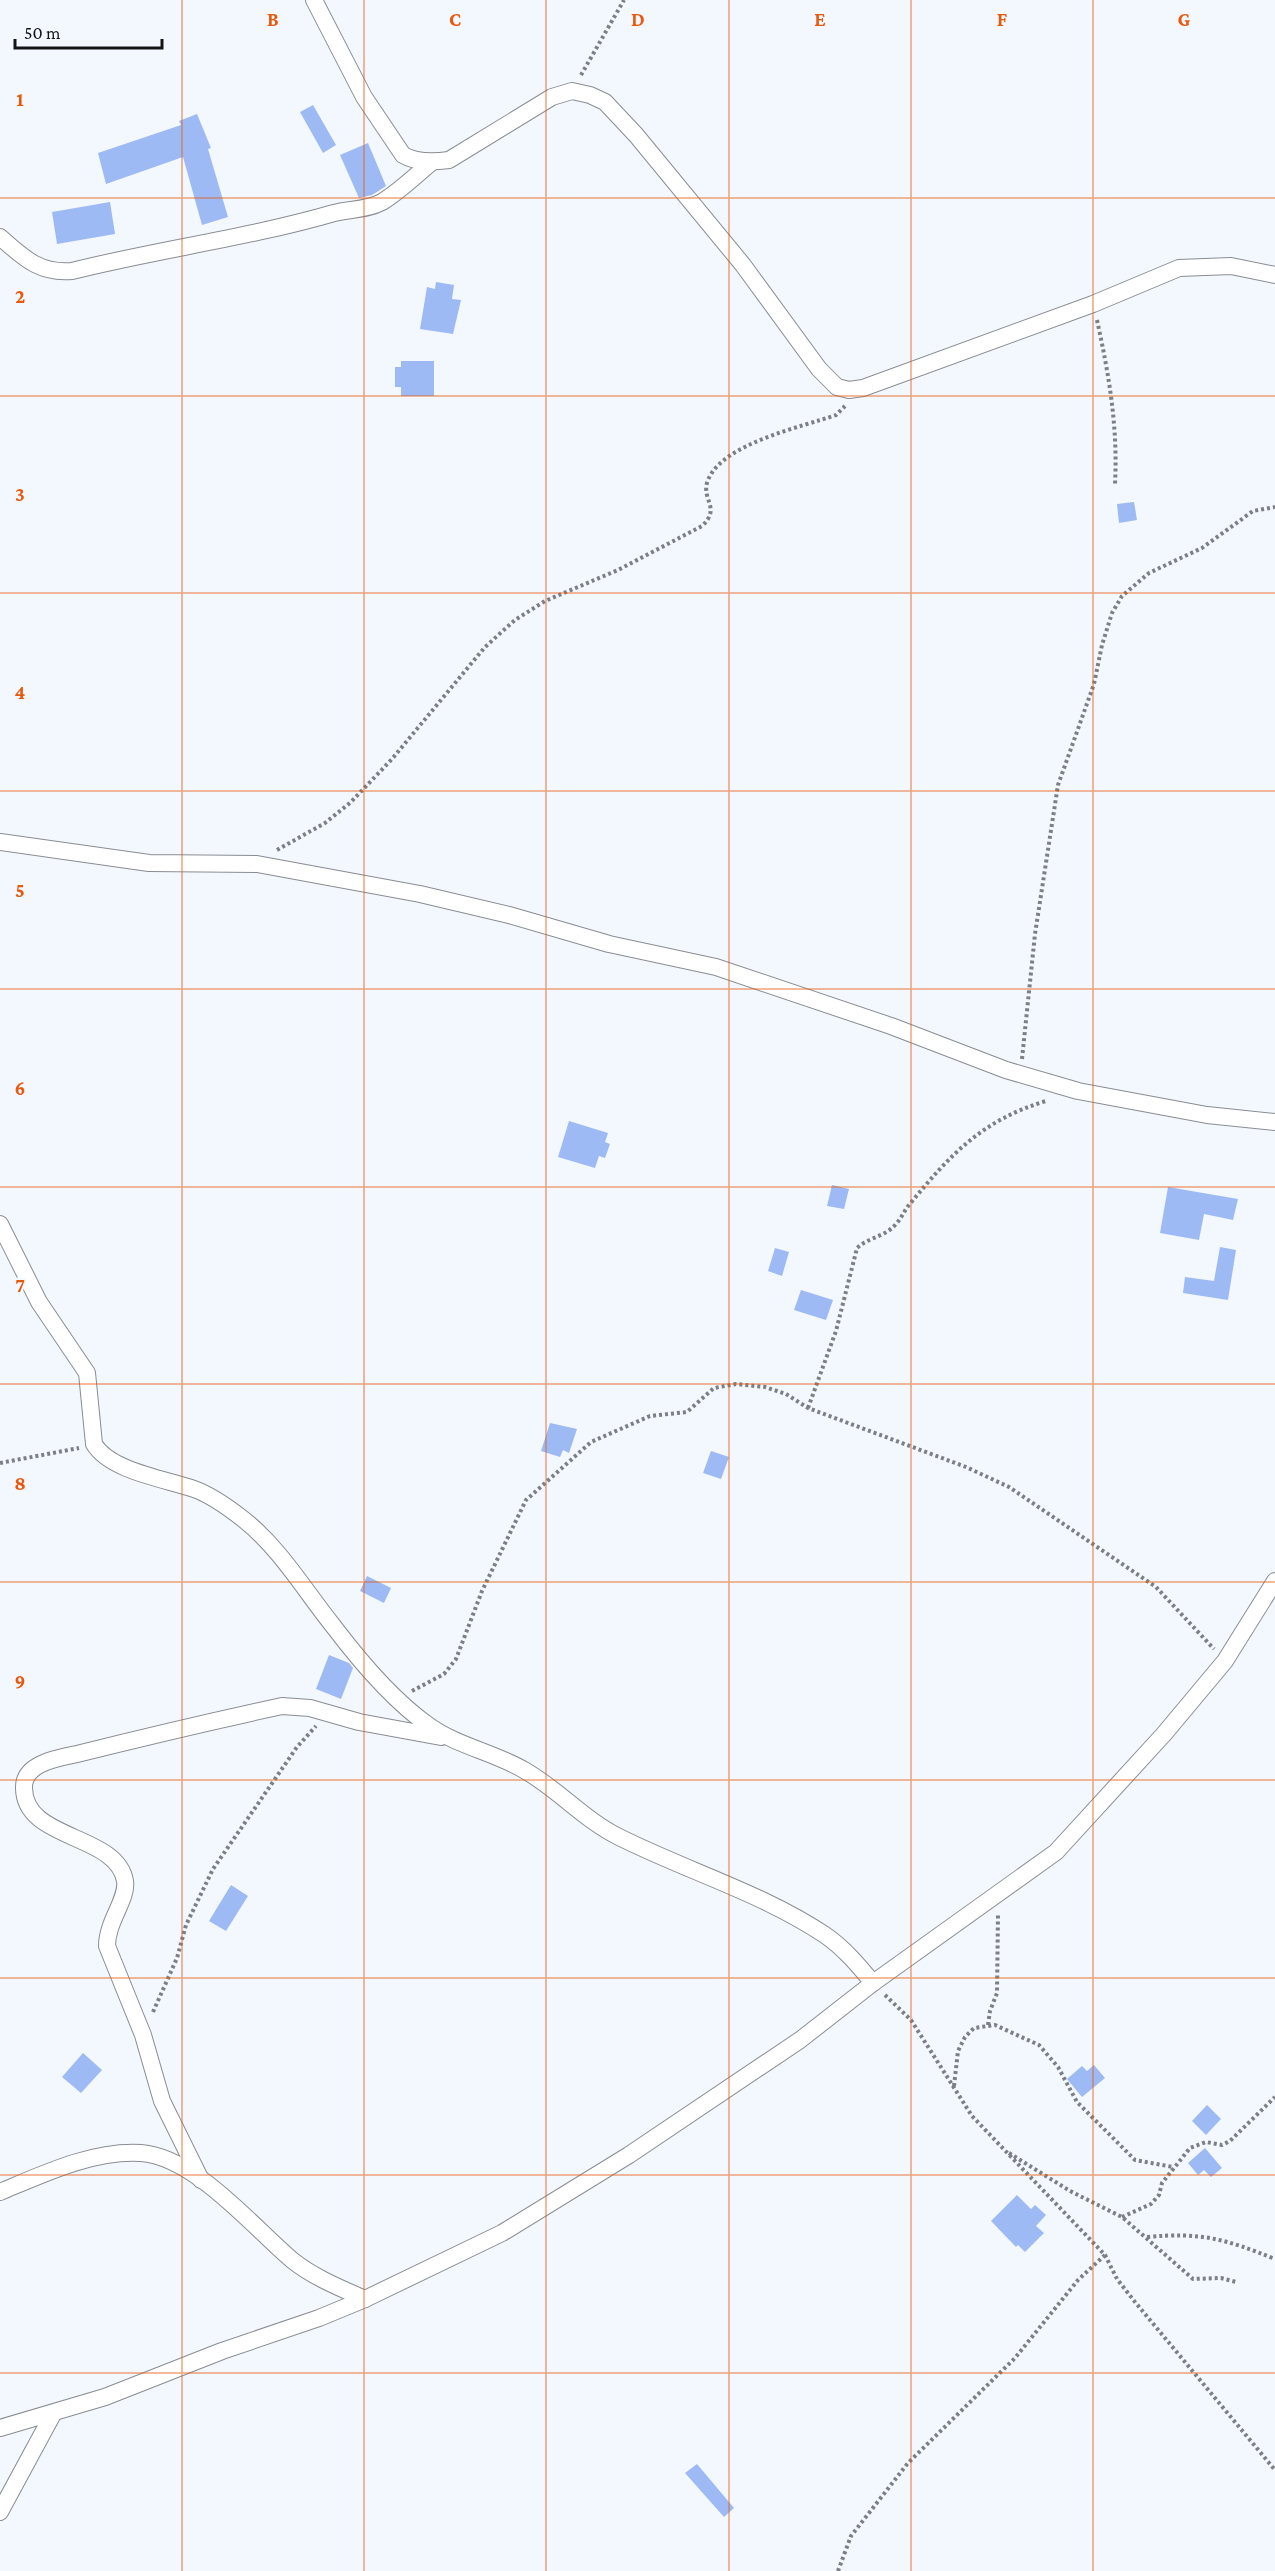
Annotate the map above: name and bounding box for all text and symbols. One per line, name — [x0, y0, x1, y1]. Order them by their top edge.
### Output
text: B — [267, 8, 279, 30]
text: C — [449, 8, 461, 30]
text: D — [631, 8, 645, 30]
text: E — [814, 8, 826, 30]
text: F — [997, 8, 1008, 30]
text: G — [1178, 8, 1191, 30]
scale bar — [15, 12, 162, 50]
text: 50 m — [24, 23, 61, 43]
text: 1 — [16, 88, 24, 110]
text: 2 — [15, 285, 25, 307]
text: 3 — [15, 483, 25, 505]
text: 4 — [15, 681, 26, 703]
text: 5 — [15, 879, 25, 901]
text: 6 — [15, 1077, 25, 1099]
text: 7 — [15, 1274, 25, 1296]
text: 8 — [14, 1472, 26, 1494]
text: 9 — [15, 1670, 25, 1692]

